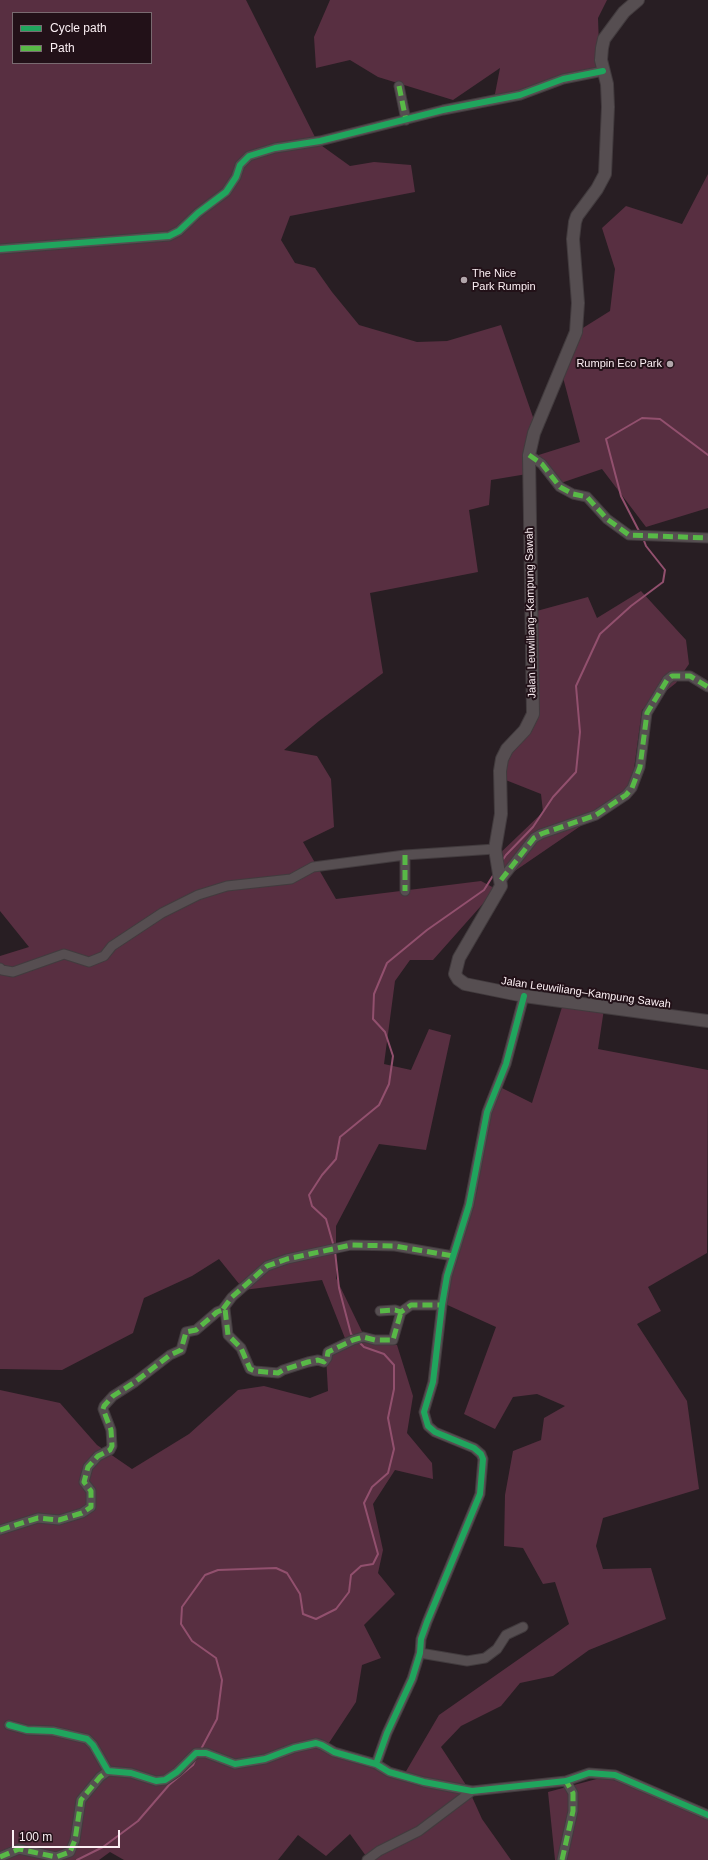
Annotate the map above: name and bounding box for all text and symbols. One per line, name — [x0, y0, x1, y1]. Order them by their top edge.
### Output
legend — [12, 12, 152, 64]
text: Cycle path — [50, 21, 107, 35]
text: Path — [50, 41, 75, 55]
place label: The Nice Park Rumpin — [472, 267, 536, 293]
marker: The Nice Park Rumpin — [459, 275, 469, 285]
place label: Rumpin Eco Park — [576, 357, 662, 371]
marker: Rumpin Eco Park — [665, 359, 675, 369]
street label: Jalan Leuwiliang–Kampung Sawah — [523, 527, 539, 699]
street label: Jalan Leuwiliang–Kampung Sawah — [500, 975, 672, 1011]
scale bar — [14, 1822, 122, 1848]
text: 100 m — [19, 1830, 52, 1844]

